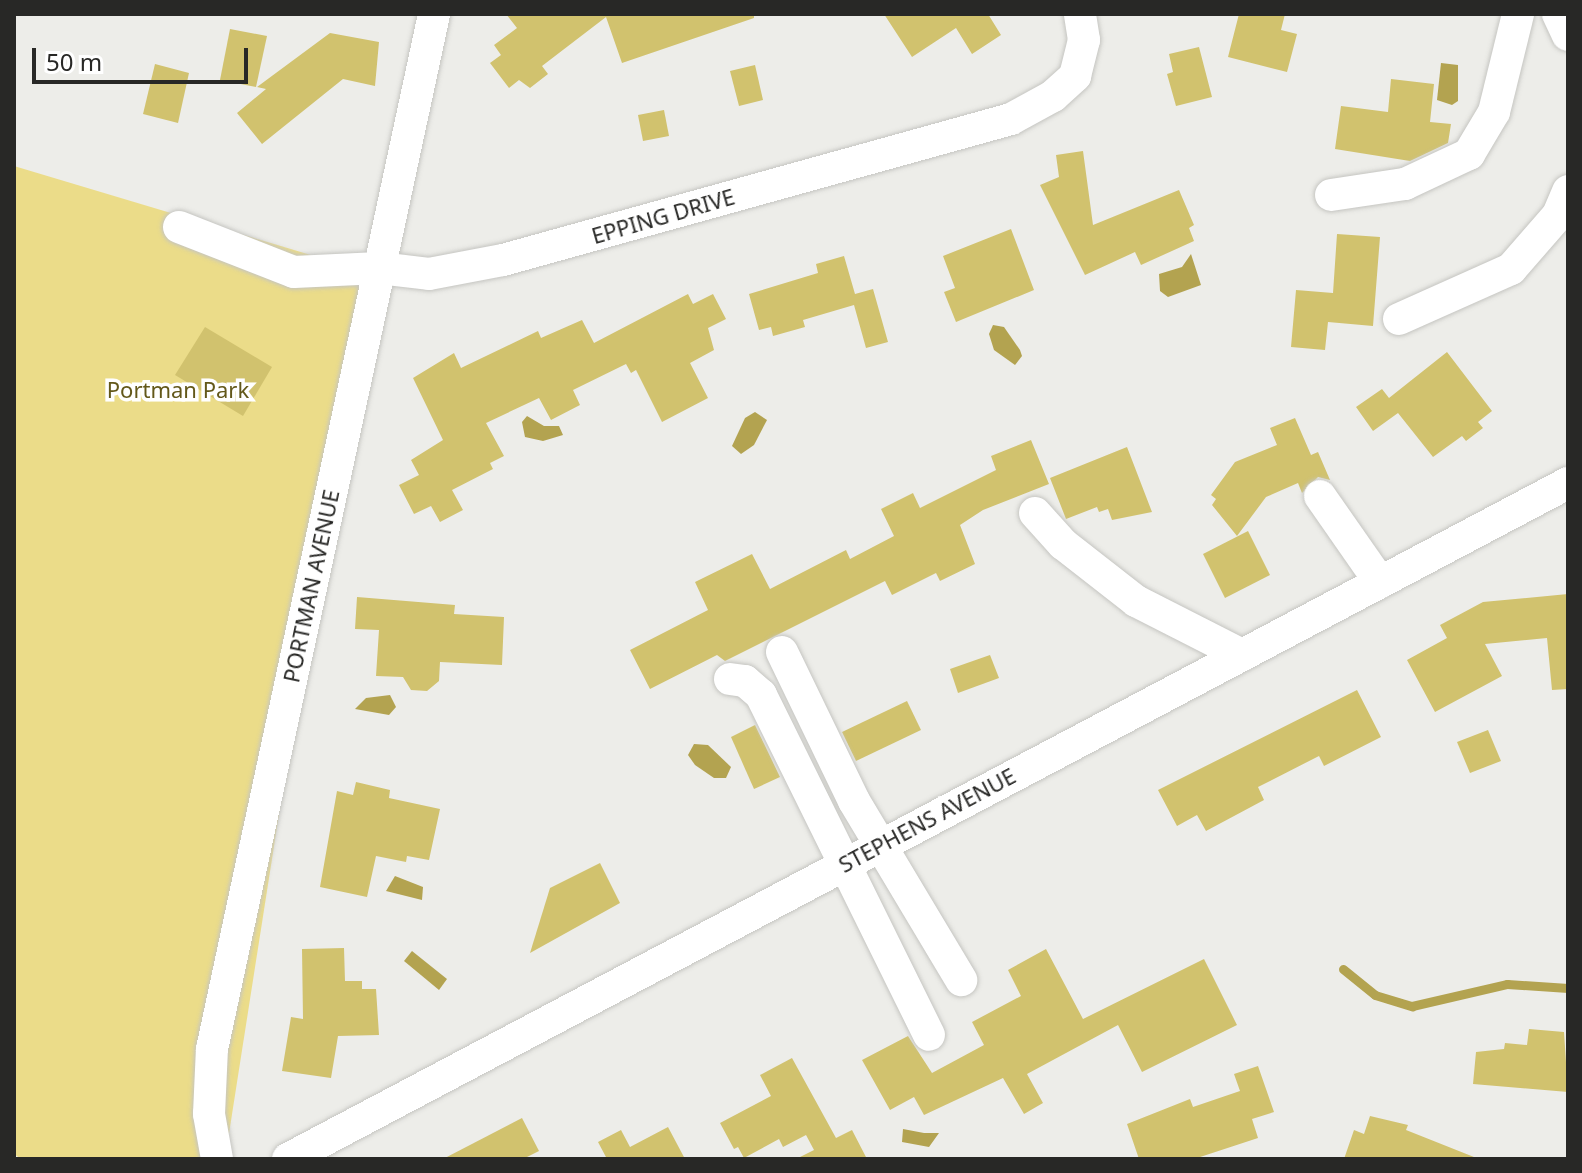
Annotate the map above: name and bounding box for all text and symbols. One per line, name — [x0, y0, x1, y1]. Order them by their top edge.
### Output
scale bar — [36, 32, 252, 82]
text: 50 m — [46, 45, 102, 78]
street label: EPPING DRIVE — [589, 183, 737, 249]
park label: Portman Park — [107, 377, 249, 403]
street label: PORTMAN AVENUE — [278, 487, 344, 685]
street label: STEPHENS AVENUE — [834, 762, 1020, 878]

